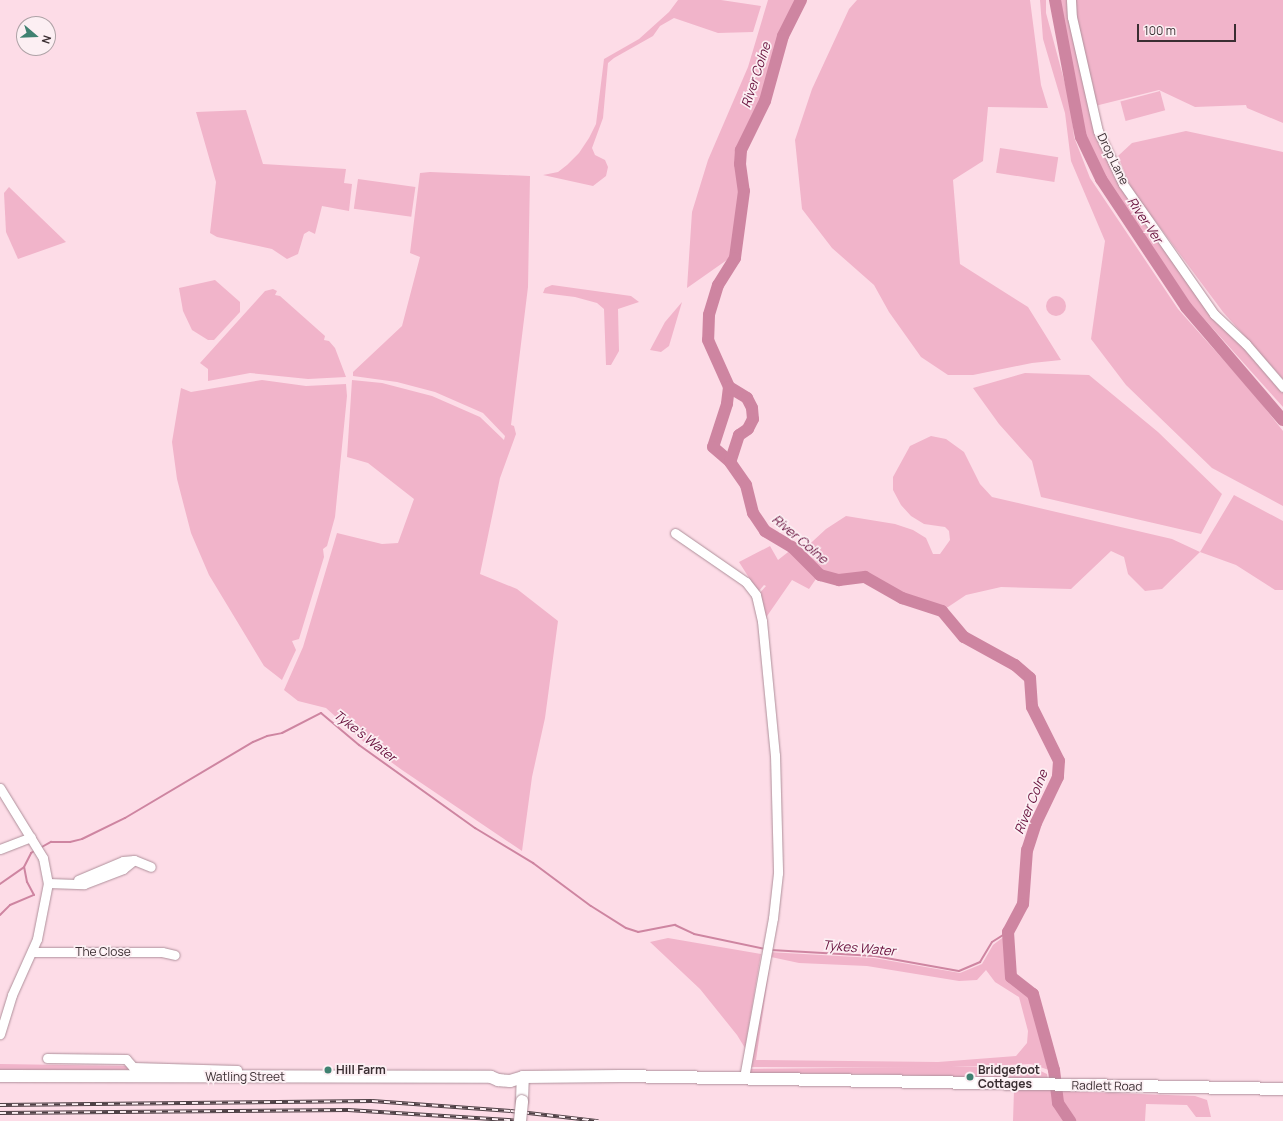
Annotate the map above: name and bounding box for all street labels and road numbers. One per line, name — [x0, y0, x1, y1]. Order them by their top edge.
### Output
street label: Drop Lane — [1094, 131, 1132, 187]
street label: The Close — [75, 945, 131, 959]
street label: Watling Street — [205, 1070, 285, 1084]
street label: Radlett Road — [1071, 1078, 1143, 1094]

